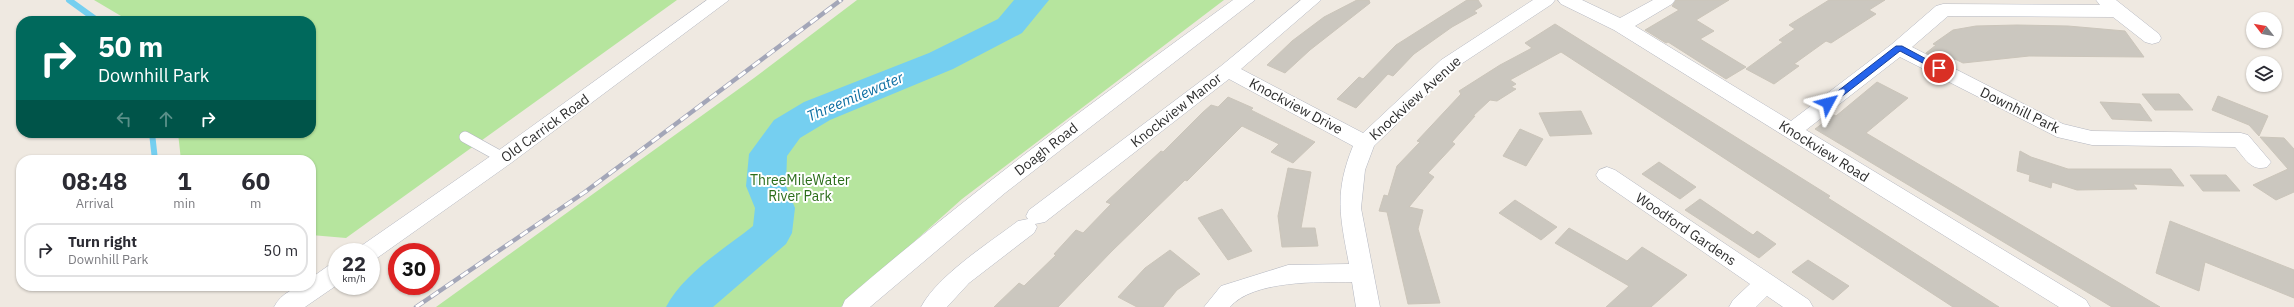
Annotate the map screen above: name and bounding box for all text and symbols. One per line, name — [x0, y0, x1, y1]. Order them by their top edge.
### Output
north arrow — [2246, 12, 2282, 48]
map controls — [2246, 12, 2282, 92]
text: 50 m — [98, 28, 163, 65]
icon: right — [32, 32, 84, 84]
pin — [1922, 51, 1956, 85]
street label: Knockview Avenue — [1365, 52, 1465, 144]
button: layers — [2246, 56, 2282, 92]
icon: arrive — [1928, 57, 1950, 79]
text: Downhill Park — [98, 64, 209, 87]
water label: Threemilewater — [804, 67, 907, 125]
street label: Knockview Manor — [1127, 69, 1225, 151]
street label: Knockview Drive — [1246, 74, 1346, 138]
position arrow — [1807, 82, 1849, 124]
street label: Downhill Park — [1977, 83, 2063, 137]
street label: Old Carrick Road — [497, 90, 593, 166]
icon: left — [113, 108, 135, 130]
icon: ahead — [155, 108, 177, 130]
icon: right — [197, 108, 219, 130]
street label: Knockview Road — [1776, 116, 1872, 186]
street label: Doagh Road — [1011, 119, 1081, 179]
text: 08:48 — [62, 165, 127, 197]
text: 1 — [177, 165, 192, 197]
text: 60 — [241, 165, 270, 197]
park label: ThreeMileWater River Park — [750, 171, 850, 205]
street label: Woodford Gardens — [1632, 189, 1740, 269]
text: Arrival — [76, 195, 114, 212]
text: min — [173, 195, 195, 212]
text: m — [250, 195, 261, 212]
text: Turn right — [68, 232, 137, 251]
icon: right — [34, 239, 56, 261]
text: 50 m — [263, 241, 298, 260]
speed limit sign: 30 — [388, 243, 440, 295]
text: 22 — [342, 250, 366, 277]
text: Downhill Park — [68, 251, 148, 268]
text: km/h — [342, 272, 366, 285]

